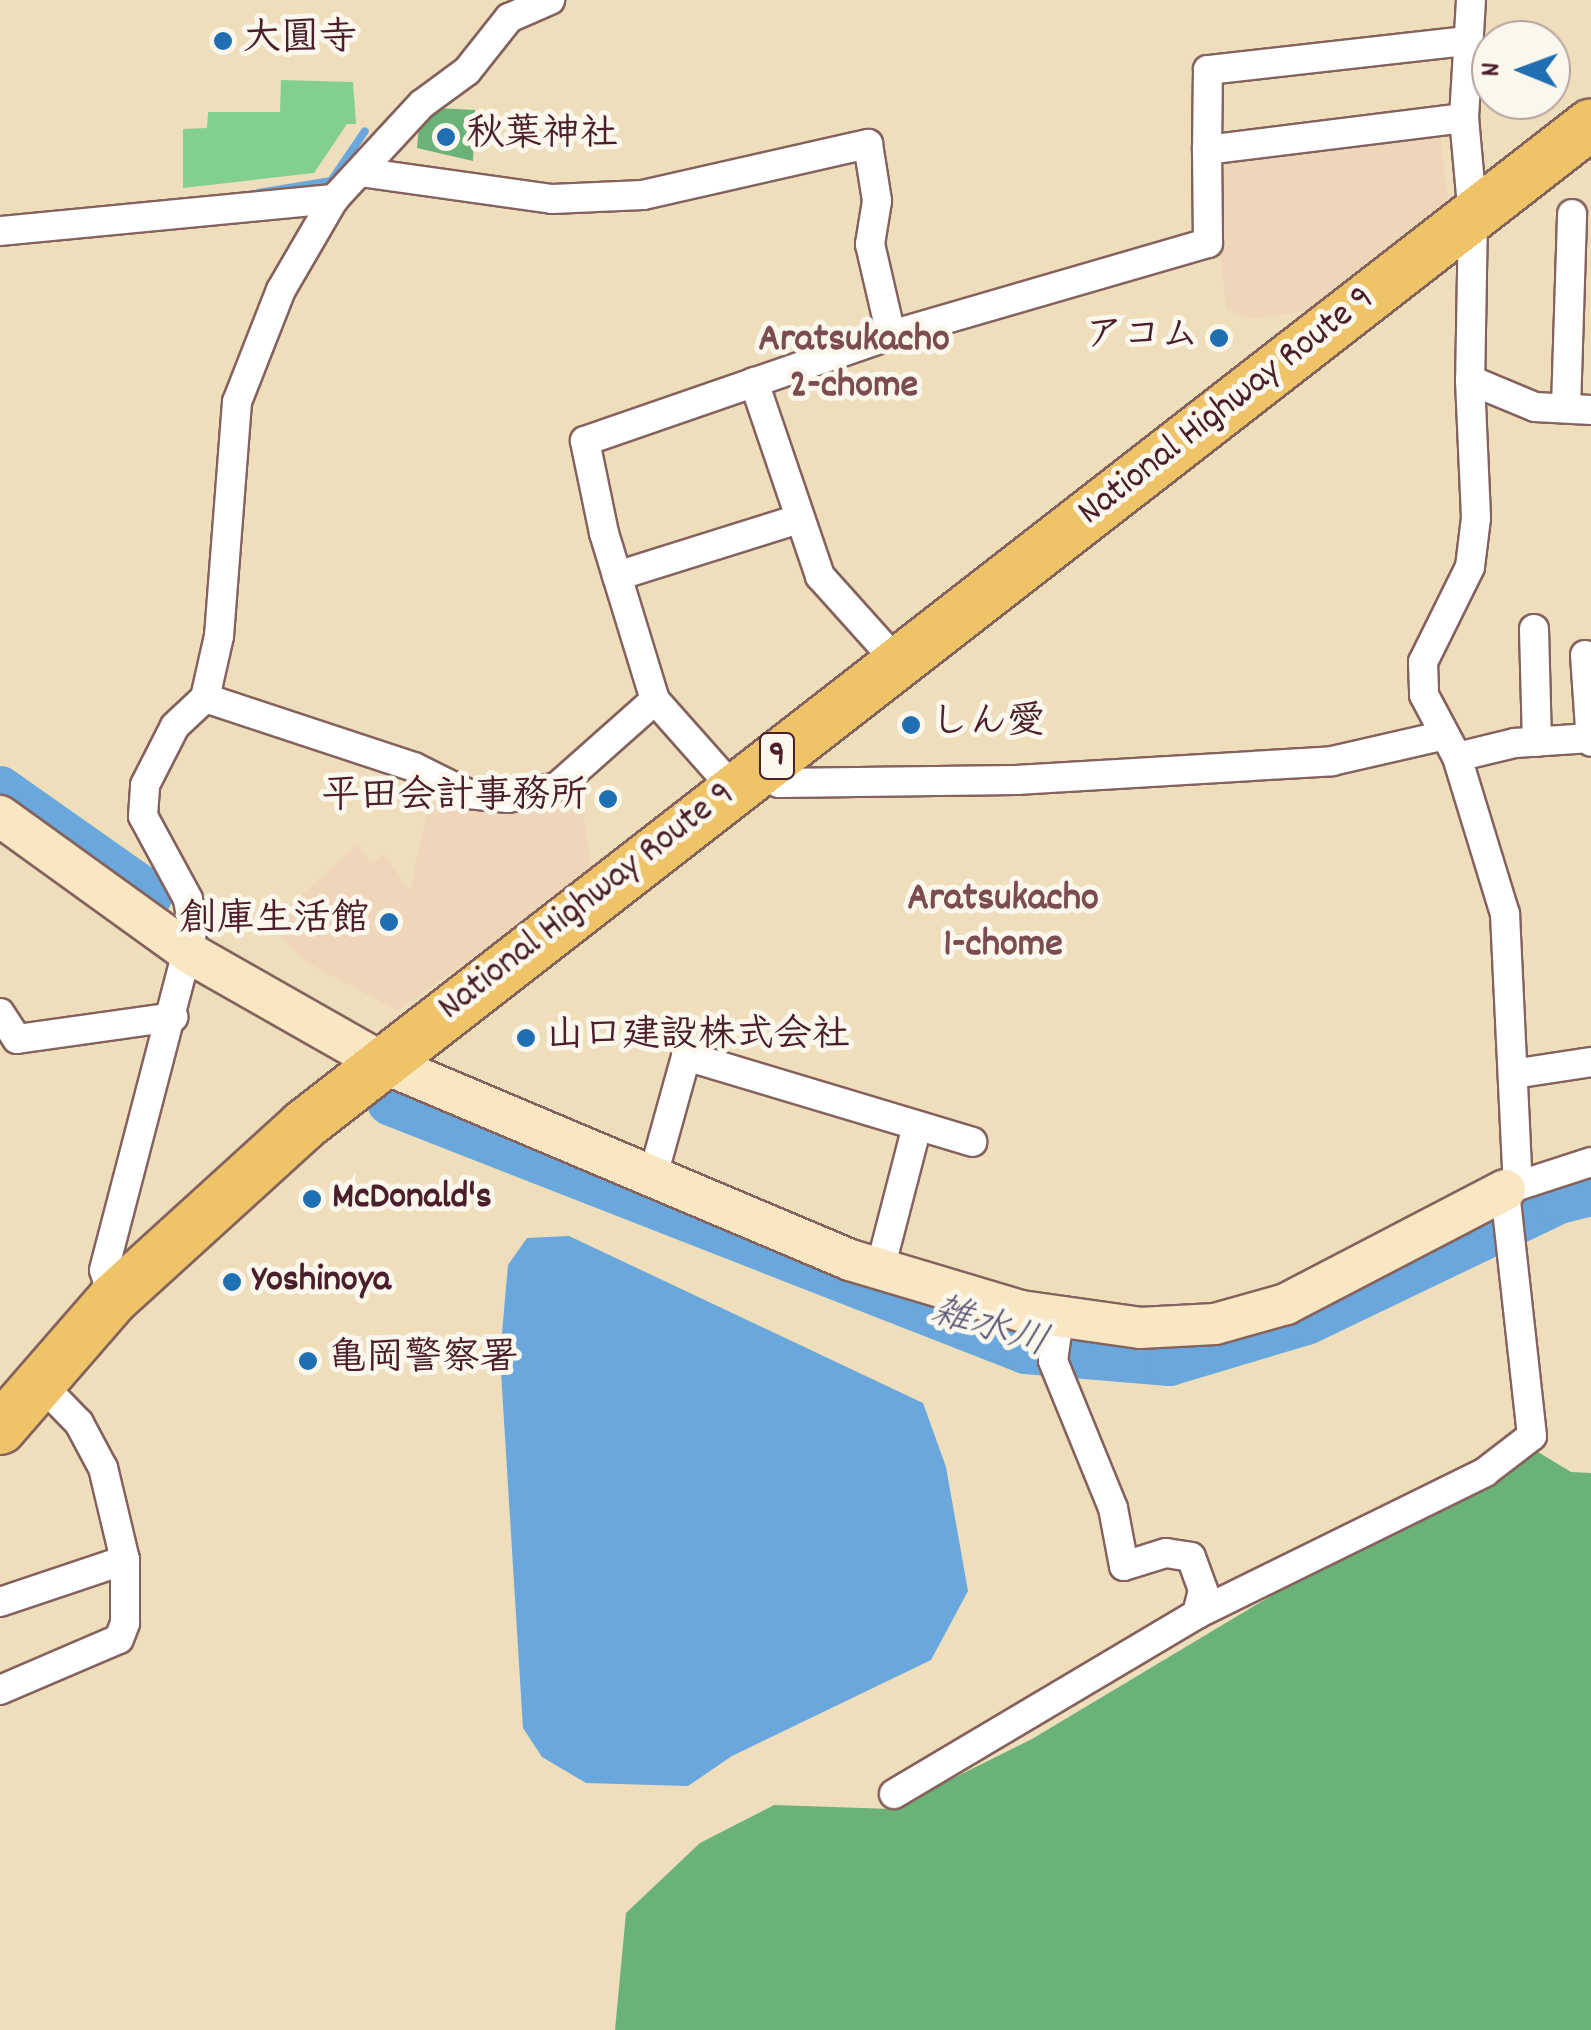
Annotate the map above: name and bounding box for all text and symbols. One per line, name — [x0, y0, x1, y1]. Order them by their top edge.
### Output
place label: 大圓寺 — [243, 18, 357, 64]
north arrow — [1471, 20, 1571, 120]
marker: 大圓寺 — [212, 30, 234, 52]
text: N — [1473, 62, 1513, 77]
place label: 秋葉神社 — [466, 114, 618, 160]
marker: 秋葉神社 — [435, 126, 457, 148]
street label: National Highway Route 9 — [1070, 277, 1384, 537]
place label: アコム — [1085, 315, 1199, 361]
district label: Aratsukacho 2-chome — [758, 318, 950, 412]
marker: アコム — [1208, 327, 1230, 349]
place label: しん愛 — [931, 702, 1045, 748]
marker: しん愛 — [900, 714, 922, 736]
road number: 9 — [757, 726, 797, 786]
street label: National Highway Route 9 — [430, 772, 744, 1032]
place label: 平田会計事務所 — [322, 776, 588, 822]
marker: 平田会計事務所 — [597, 788, 619, 810]
district label: Aratsukacho 1-chome — [907, 877, 1099, 971]
place label: 創庫生活館 — [179, 899, 369, 945]
marker: 創庫生活館 — [378, 911, 400, 933]
place label: 山口建設株式会社 — [546, 1015, 850, 1061]
marker: 山口建設株式会社 — [515, 1027, 537, 1049]
place label: McDonald's — [332, 1176, 492, 1222]
marker: McDonald's — [301, 1188, 323, 1210]
place label: Yoshinoya — [252, 1259, 391, 1305]
marker: Yoshinoya — [221, 1271, 243, 1293]
water label: 雑水川 — [925, 1290, 1053, 1370]
place label: 亀岡警察署 — [328, 1338, 518, 1384]
marker: 亀岡警察署 — [297, 1350, 319, 1372]

